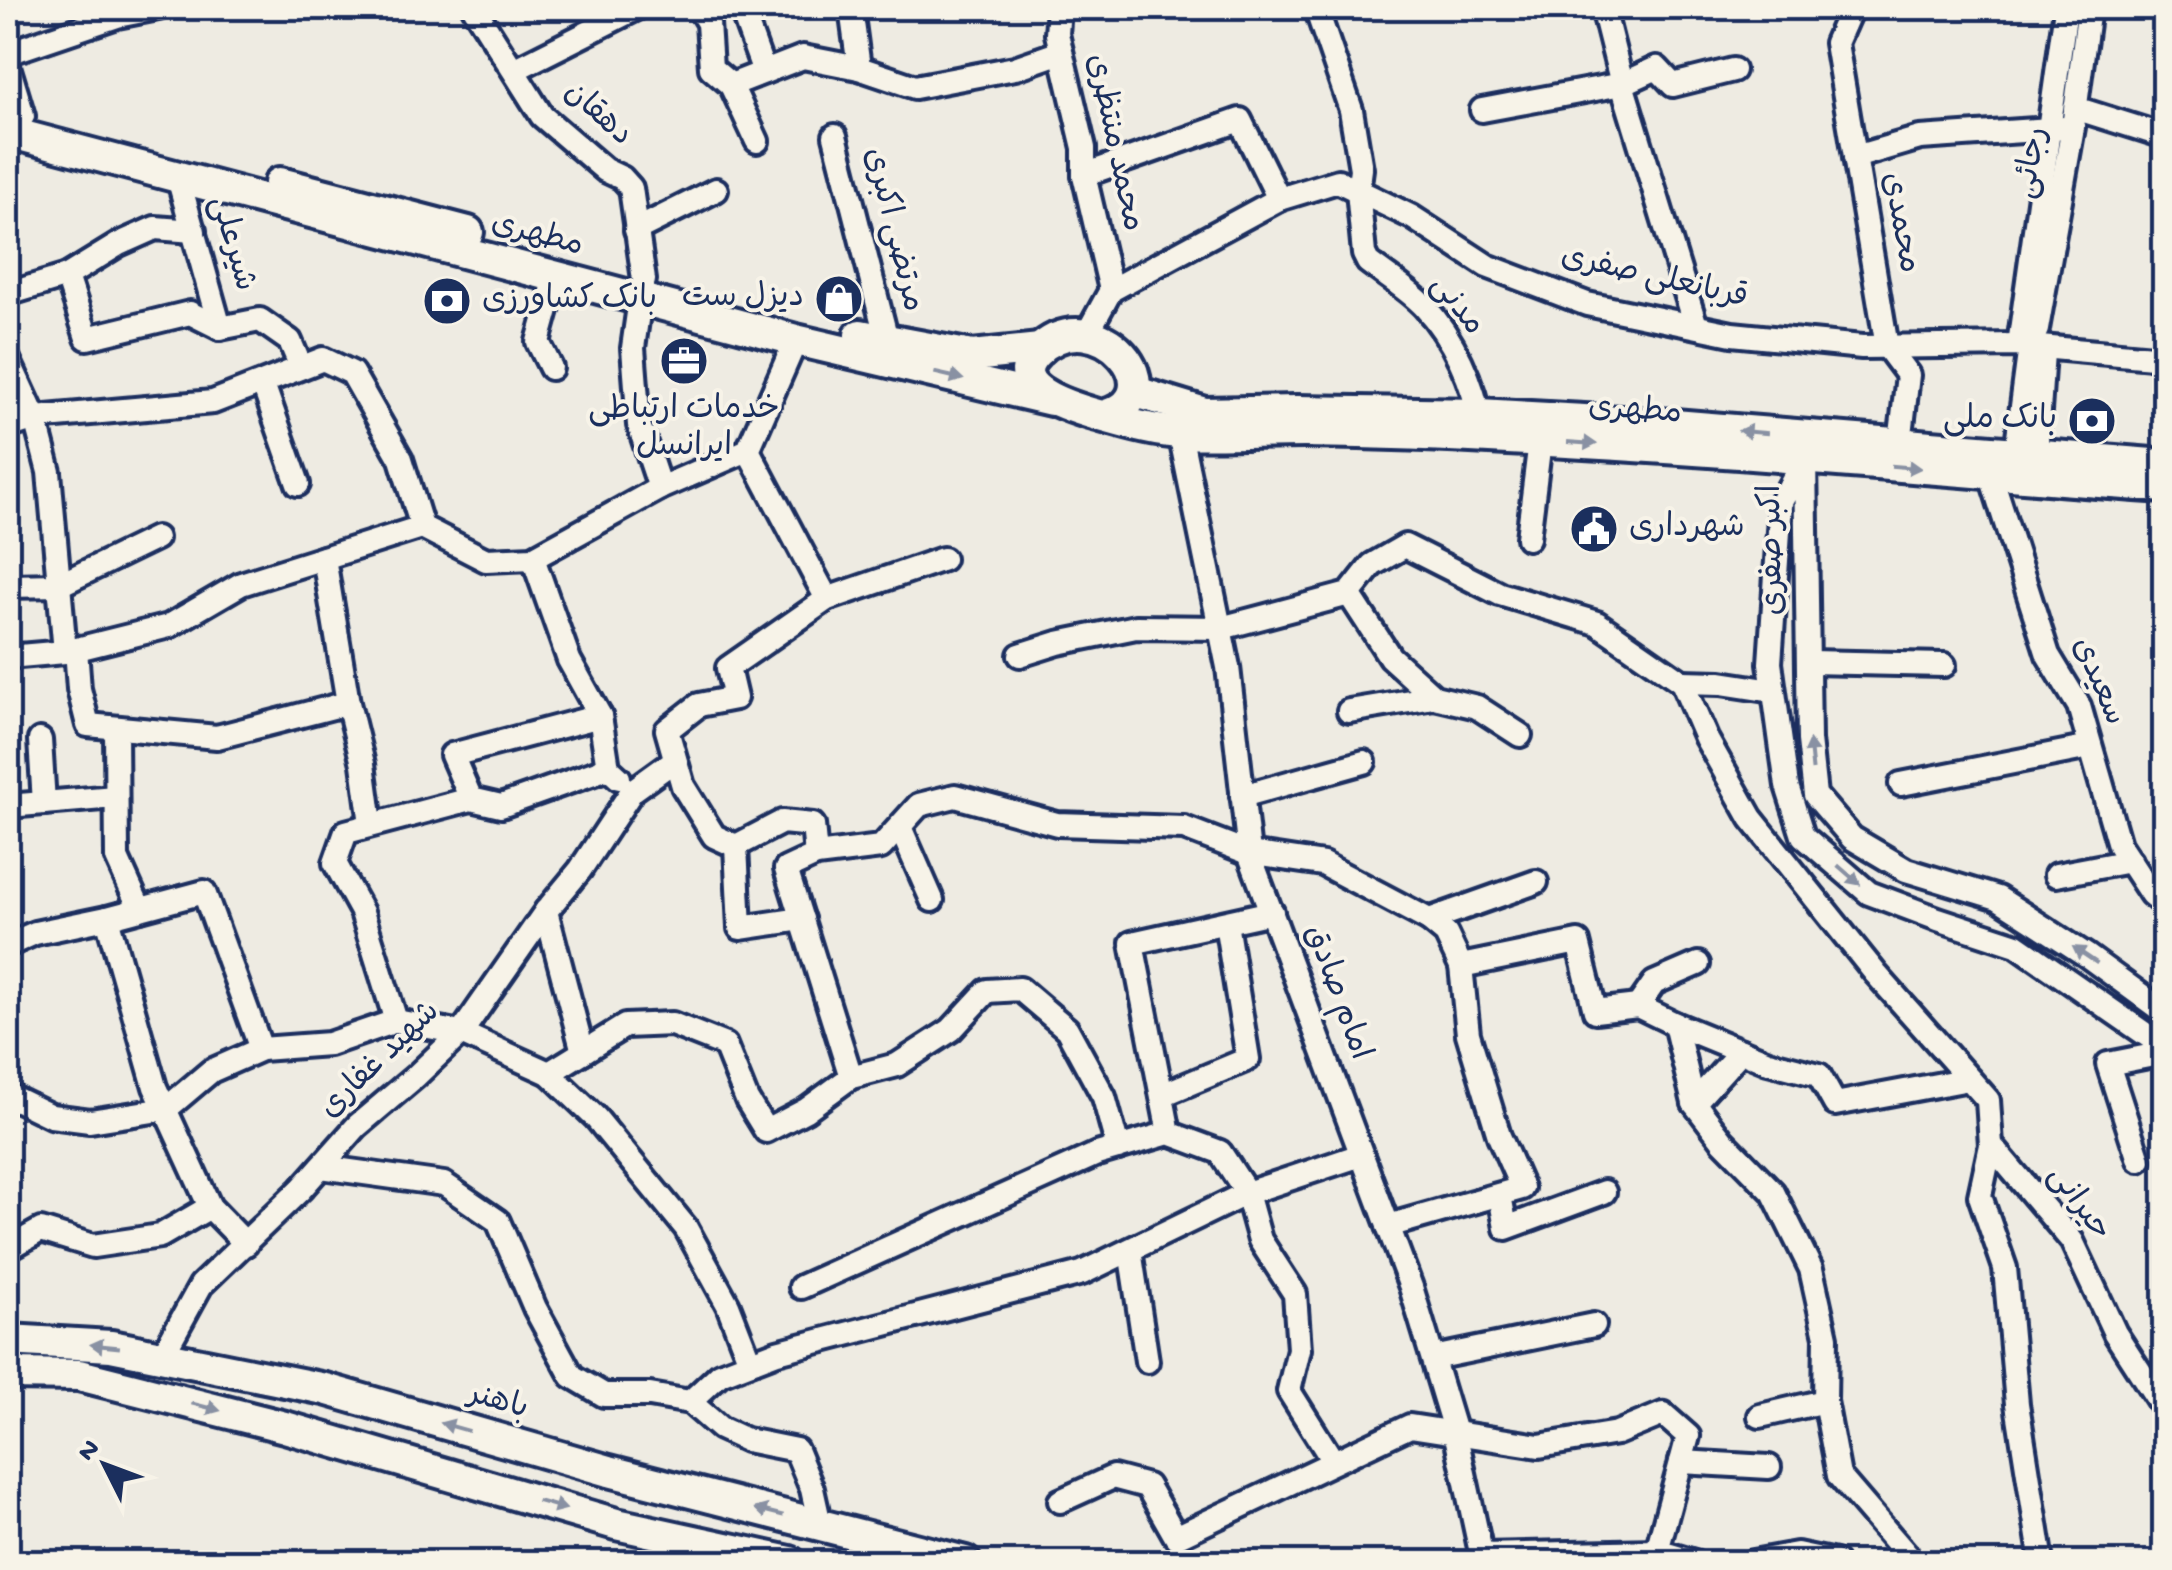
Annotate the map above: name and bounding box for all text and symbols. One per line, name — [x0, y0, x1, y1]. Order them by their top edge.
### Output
street label: محمد منتظری — [1076, 51, 1150, 235]
street label: دهقان — [555, 74, 639, 156]
street label: رجائی — [2008, 124, 2058, 202]
street label: مرتضی اکبری — [853, 144, 931, 316]
street label: محمدی — [1871, 170, 1927, 276]
street label: شیرعلی — [199, 192, 263, 296]
street label: مطهری — [487, 205, 587, 267]
street label: قربانعلی صفری — [1557, 239, 1751, 319]
street label: مدنی — [1421, 268, 1491, 344]
shop icon: دیزل ست — [813, 273, 865, 325]
bank icon: بانک کشاورزی — [421, 275, 473, 327]
place label: دیزل ست — [682, 280, 804, 318]
place label: بانک کشاورزی — [482, 282, 657, 320]
office icon: خدمات ارتباطی ایرانسل — [658, 335, 710, 387]
one-way arrow — [934, 369, 965, 384]
street label: مطهری — [1587, 390, 1683, 434]
place label: خدمات ارتباطی ایرانسل — [588, 392, 780, 467]
bank icon: بانک ملی — [2066, 395, 2118, 447]
place label: بانک ملی — [1943, 402, 2057, 440]
one-way arrow — [1737, 423, 1769, 439]
one-way arrow — [1567, 436, 1599, 452]
one-way arrow — [1891, 459, 1923, 475]
street label: اکبر صفری — [1754, 484, 1794, 616]
public building icon: شهرداری — [1568, 503, 1620, 555]
place label: شهرداری — [1629, 510, 1745, 548]
street label: سعیدی — [2062, 632, 2132, 732]
one-way arrow — [1803, 738, 1819, 770]
one-way arrow — [1836, 864, 1861, 886]
street label: امام صادق — [1294, 920, 1378, 1066]
one-way arrow — [2072, 946, 2099, 965]
street label: شهید غفاری — [313, 994, 449, 1128]
street label: حیرانی — [2038, 1159, 2118, 1249]
one-way arrow — [88, 1338, 120, 1354]
street label: باهنر — [461, 1376, 532, 1430]
one-way arrow — [191, 1400, 222, 1416]
north arrow — [55, 1415, 155, 1515]
one-way arrow — [439, 1419, 470, 1434]
text: N — [71, 1433, 108, 1469]
one-way arrow — [537, 1498, 568, 1513]
one-way arrow — [753, 1504, 784, 1519]

